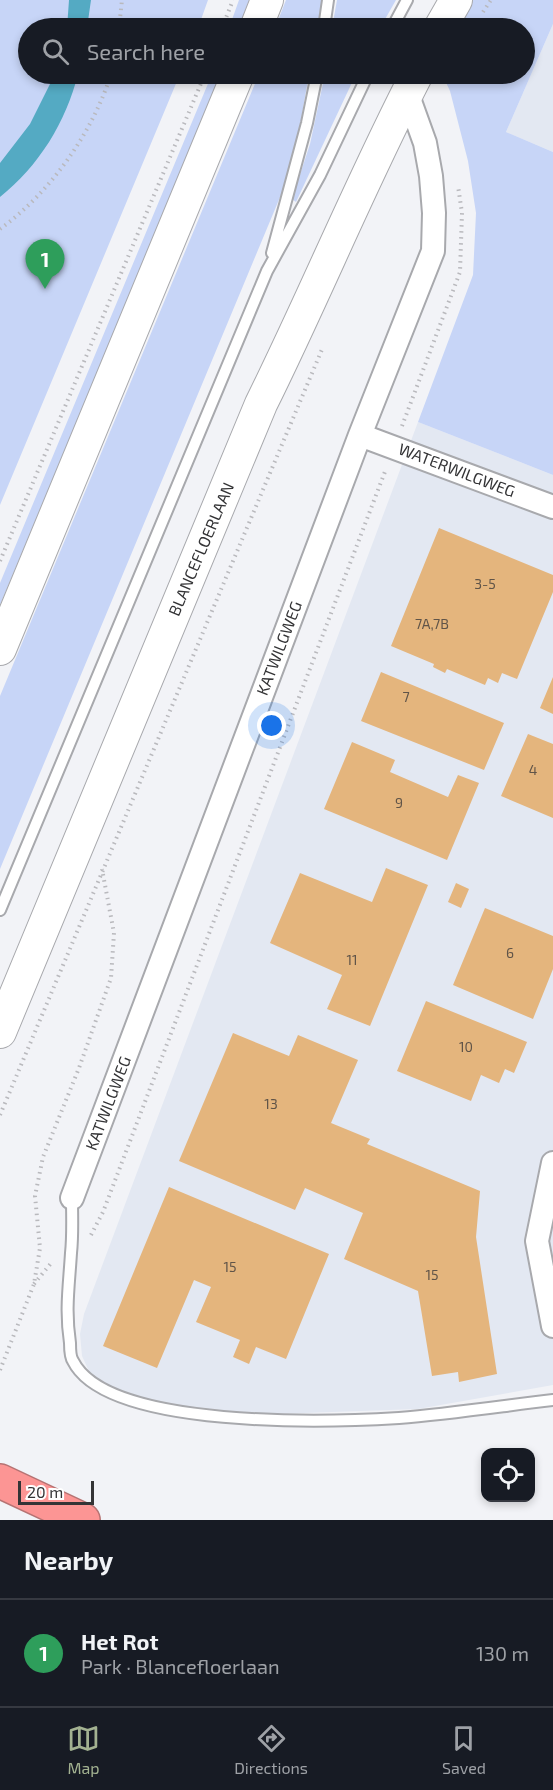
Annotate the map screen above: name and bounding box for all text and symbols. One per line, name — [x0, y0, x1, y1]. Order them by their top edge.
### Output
search box — [18, 18, 535, 84]
icon: search — [39, 35, 72, 68]
text: Search here — [87, 38, 205, 64]
pin: 1 — [26, 240, 64, 289]
street label: WATERWILGWEG — [396, 439, 518, 501]
street label: BLANCEFLOERLAAN — [164, 479, 237, 618]
house number: 3-5 — [474, 575, 496, 592]
street label: KATWILGWEG — [252, 598, 305, 698]
house number: 7A,7B — [415, 615, 449, 632]
house number: 7 — [402, 688, 410, 705]
your location — [257, 711, 286, 740]
house number: 4 — [529, 761, 537, 778]
house number: 9 — [395, 794, 403, 811]
house number: 6 — [506, 944, 514, 961]
house number: 11 — [346, 951, 358, 968]
house number: 10 — [459, 1038, 473, 1055]
street label: KATWILGWEG — [81, 1053, 134, 1153]
house number: 13 — [264, 1095, 278, 1112]
house number: 15 — [223, 1258, 237, 1275]
house number: 15 — [425, 1266, 439, 1283]
map controls — [481, 1448, 535, 1502]
button: locate — [481, 1448, 535, 1502]
scale bar — [18, 1478, 94, 1506]
text: 20 m — [27, 1482, 63, 1501]
text: Nearby — [24, 1544, 113, 1575]
text: Het Rot — [81, 1628, 158, 1654]
text: 1 — [39, 1641, 48, 1665]
text: 130 m — [476, 1641, 529, 1665]
text: Park · Blancefloerlaan — [81, 1654, 280, 1678]
tab: Map — [67, 1722, 100, 1777]
tab: Directions — [234, 1722, 308, 1777]
tab: Saved — [442, 1722, 486, 1777]

